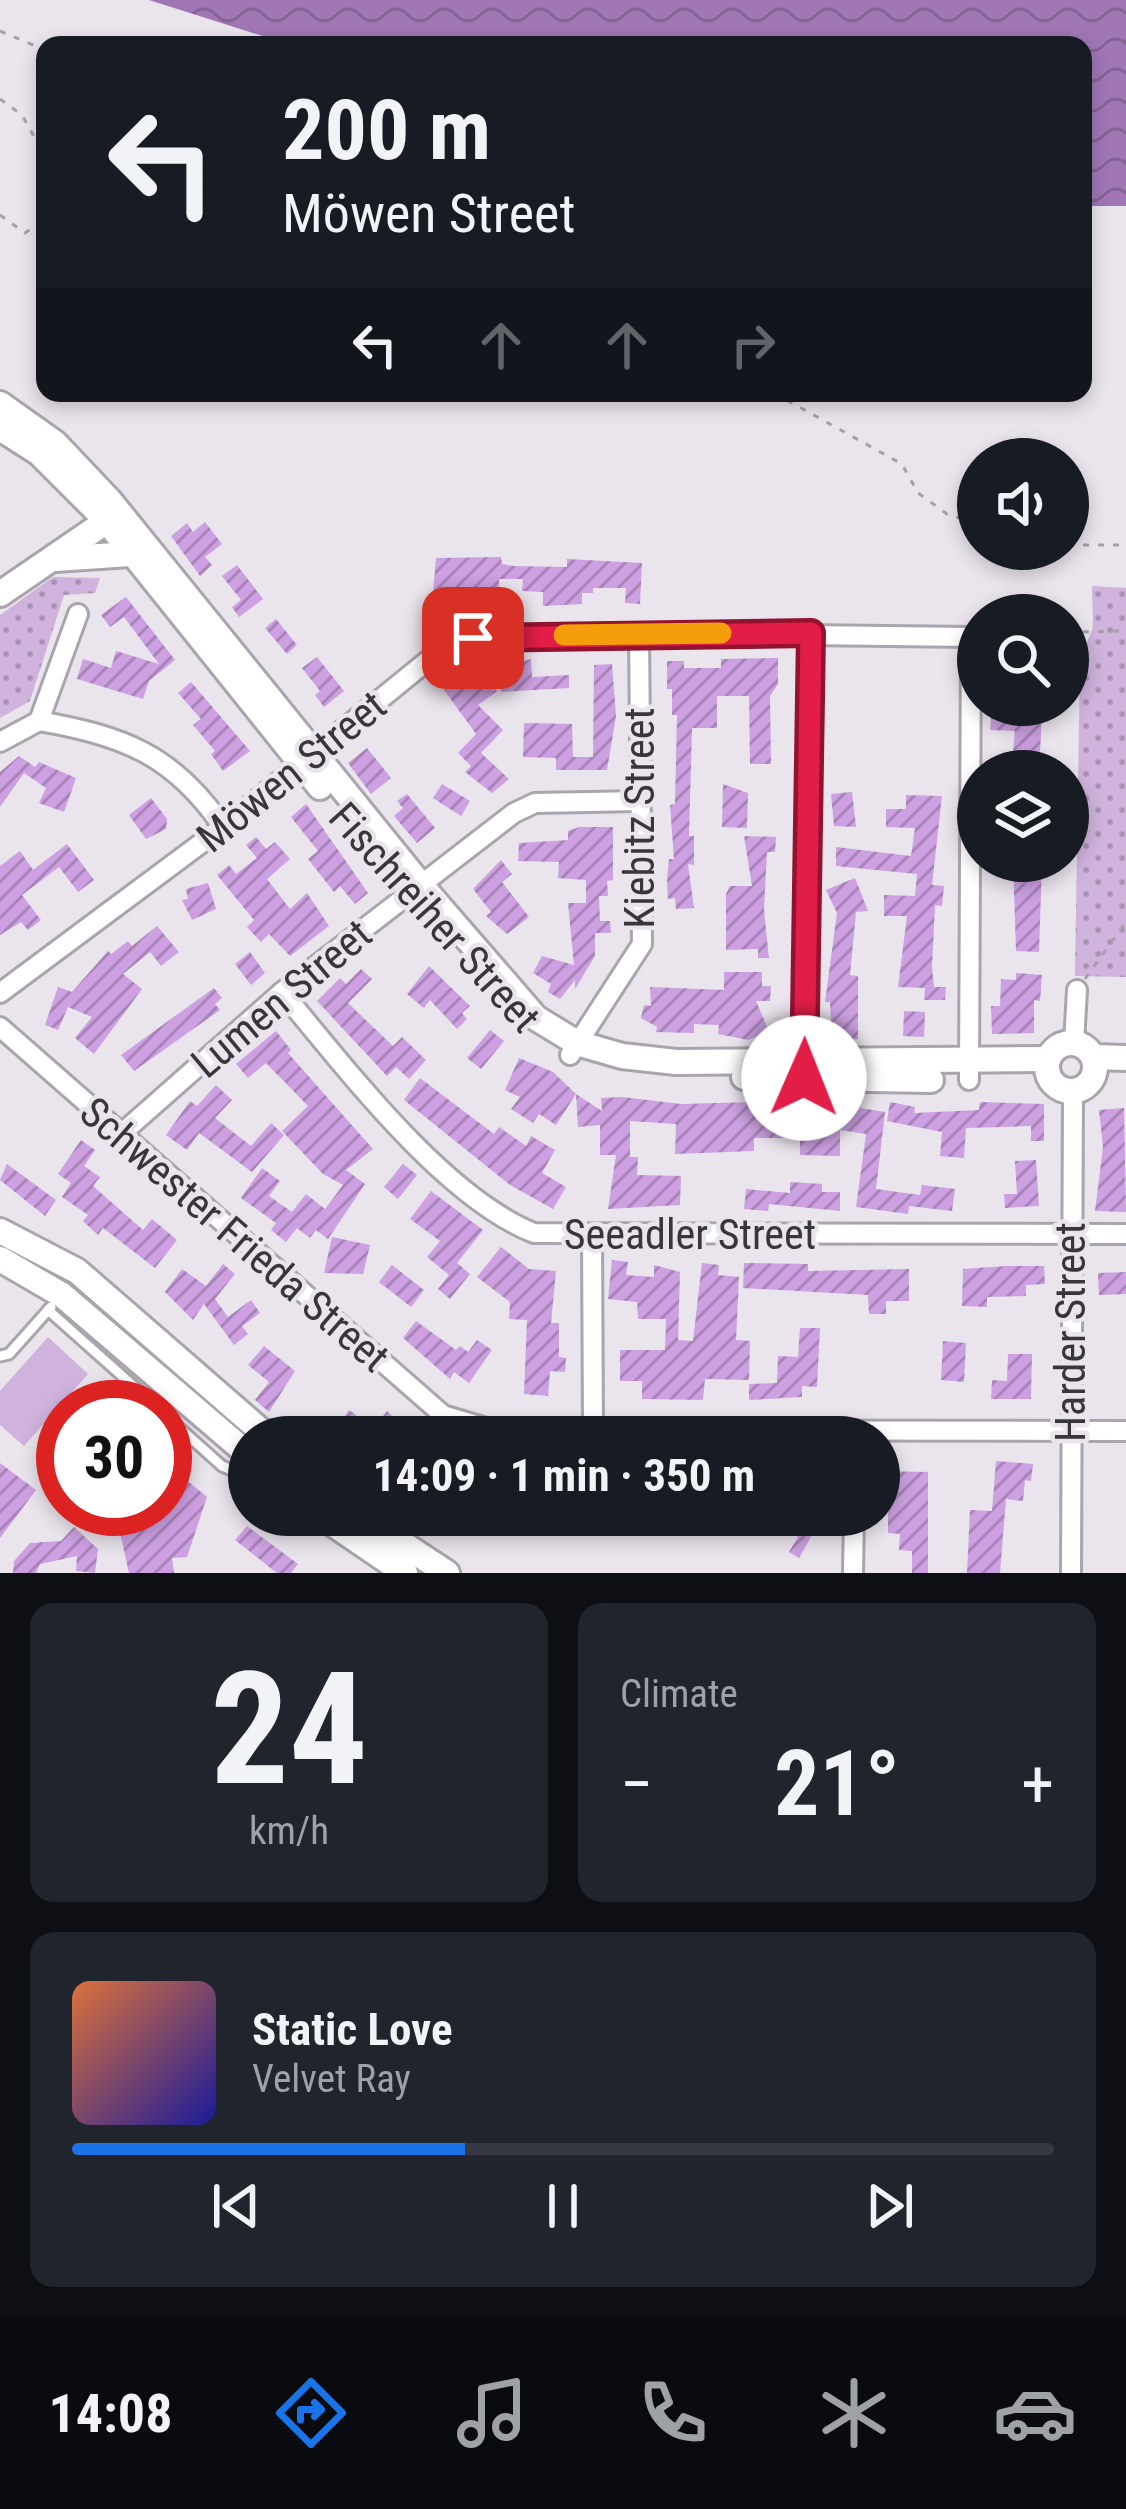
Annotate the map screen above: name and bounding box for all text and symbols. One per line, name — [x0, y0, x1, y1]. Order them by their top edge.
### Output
text: 200 m — [282, 81, 491, 180]
icon: left — [84, 84, 240, 240]
text: Möwen Street — [282, 182, 575, 245]
icon: left — [342, 312, 408, 378]
icon: ahead — [468, 312, 534, 378]
icon: ahead — [594, 312, 660, 378]
icon: right — [720, 312, 786, 378]
map controls — [957, 438, 1089, 882]
button: sound — [957, 438, 1089, 570]
pin — [422, 587, 524, 689]
button: search — [957, 594, 1089, 726]
icon: arrive — [440, 605, 506, 671]
street label: Möwen Street — [187, 681, 395, 862]
street label: Kiebitz Street — [615, 707, 664, 929]
button: layers — [957, 750, 1089, 882]
street label: Fischreiher Street — [319, 793, 550, 1042]
street label: Lumen Street — [182, 909, 381, 1088]
position arrow — [741, 1015, 867, 1141]
street label: Schwester Frieda Street — [70, 1087, 399, 1382]
street label: Seeadler Street — [564, 1210, 816, 1259]
street label: Harder Street — [1046, 1222, 1095, 1442]
speed limit sign: 30 — [36, 1380, 192, 1536]
text: 14:09 · 1 min · 350 m — [373, 1449, 755, 1502]
text: 24 — [210, 1638, 368, 1821]
text: Climate — [620, 1671, 738, 1717]
text: 21° — [774, 1732, 900, 1837]
text: − — [620, 1746, 653, 1823]
text: + — [1021, 1746, 1054, 1823]
text: km/h — [249, 1808, 329, 1854]
text: Static Love — [252, 2003, 453, 2056]
text: Velvet Ray — [252, 2056, 411, 2102]
icon: previous — [203, 2173, 269, 2239]
icon: pause — [530, 2173, 596, 2239]
icon: next — [857, 2173, 923, 2239]
icon: directions — [269, 2371, 353, 2455]
icon: music — [450, 2371, 534, 2455]
icon: phone — [631, 2371, 715, 2455]
icon: climate — [812, 2371, 896, 2455]
icon: car — [993, 2371, 1077, 2455]
text: 14:08 — [49, 2382, 172, 2445]

